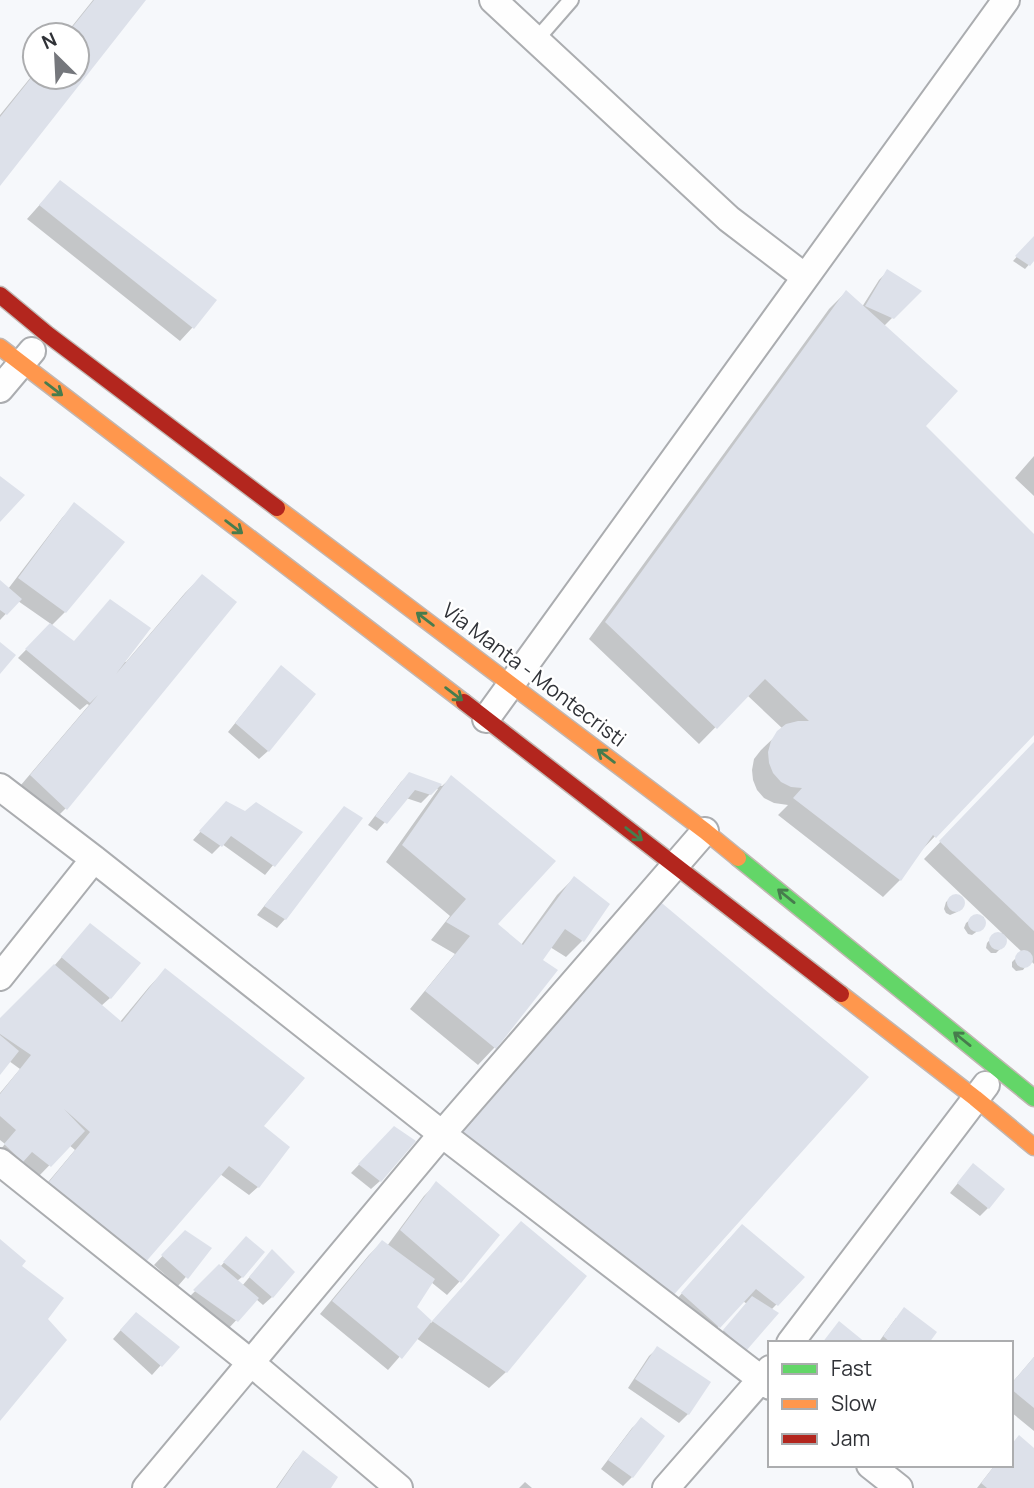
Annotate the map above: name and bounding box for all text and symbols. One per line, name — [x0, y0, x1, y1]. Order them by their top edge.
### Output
north arrow — [21, 21, 91, 91]
text: N — [38, 26, 61, 55]
one-way arrow — [44, 381, 62, 396]
one-way arrow — [225, 519, 243, 534]
street label: Vía Manta - Montecristi — [437, 596, 632, 753]
one-way arrow — [416, 611, 435, 626]
one-way arrow — [445, 687, 463, 702]
one-way arrow — [598, 748, 616, 763]
one-way arrow — [625, 826, 643, 841]
one-way arrow — [777, 888, 795, 904]
one-way arrow — [954, 1032, 972, 1047]
legend — [768, 1341, 1013, 1467]
text: Fast — [831, 1354, 872, 1382]
text: Slow — [831, 1389, 877, 1417]
text: Jam — [831, 1424, 870, 1452]

